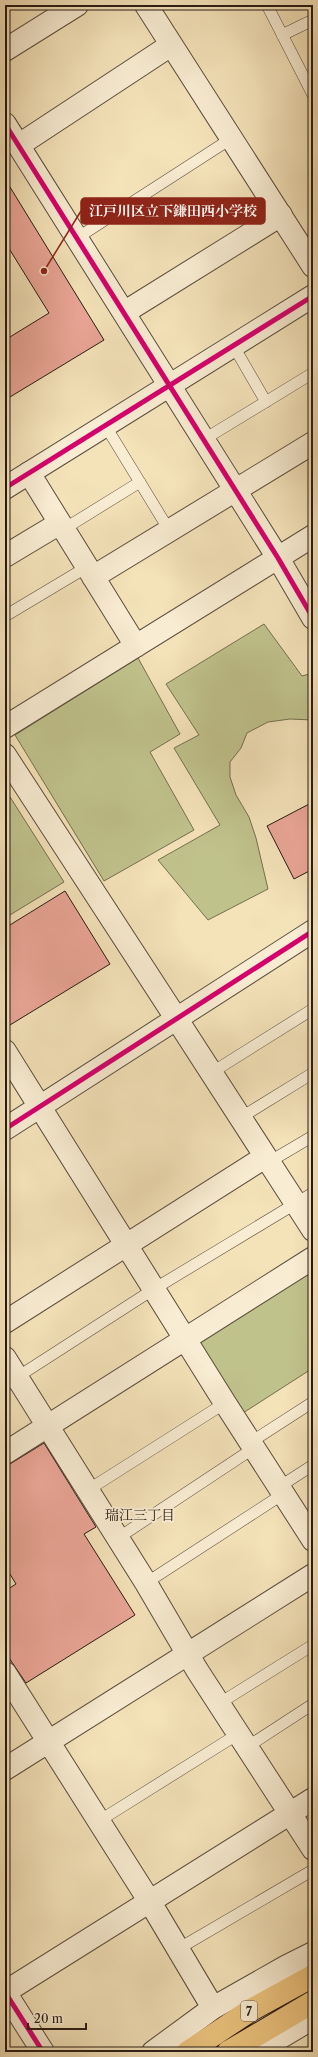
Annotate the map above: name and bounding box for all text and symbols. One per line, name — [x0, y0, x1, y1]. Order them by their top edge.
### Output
callout: 江戸川区立下鎌田西小学校 — [81, 198, 265, 224]
text: 江戸川区立下鎌田西小学校 — [89, 202, 257, 220]
district label: 瑞江三丁目 — [105, 1506, 175, 1524]
road number: 7 — [241, 2001, 257, 2021]
scale bar — [28, 2005, 86, 2031]
text: 20 m — [34, 2011, 63, 2026]

